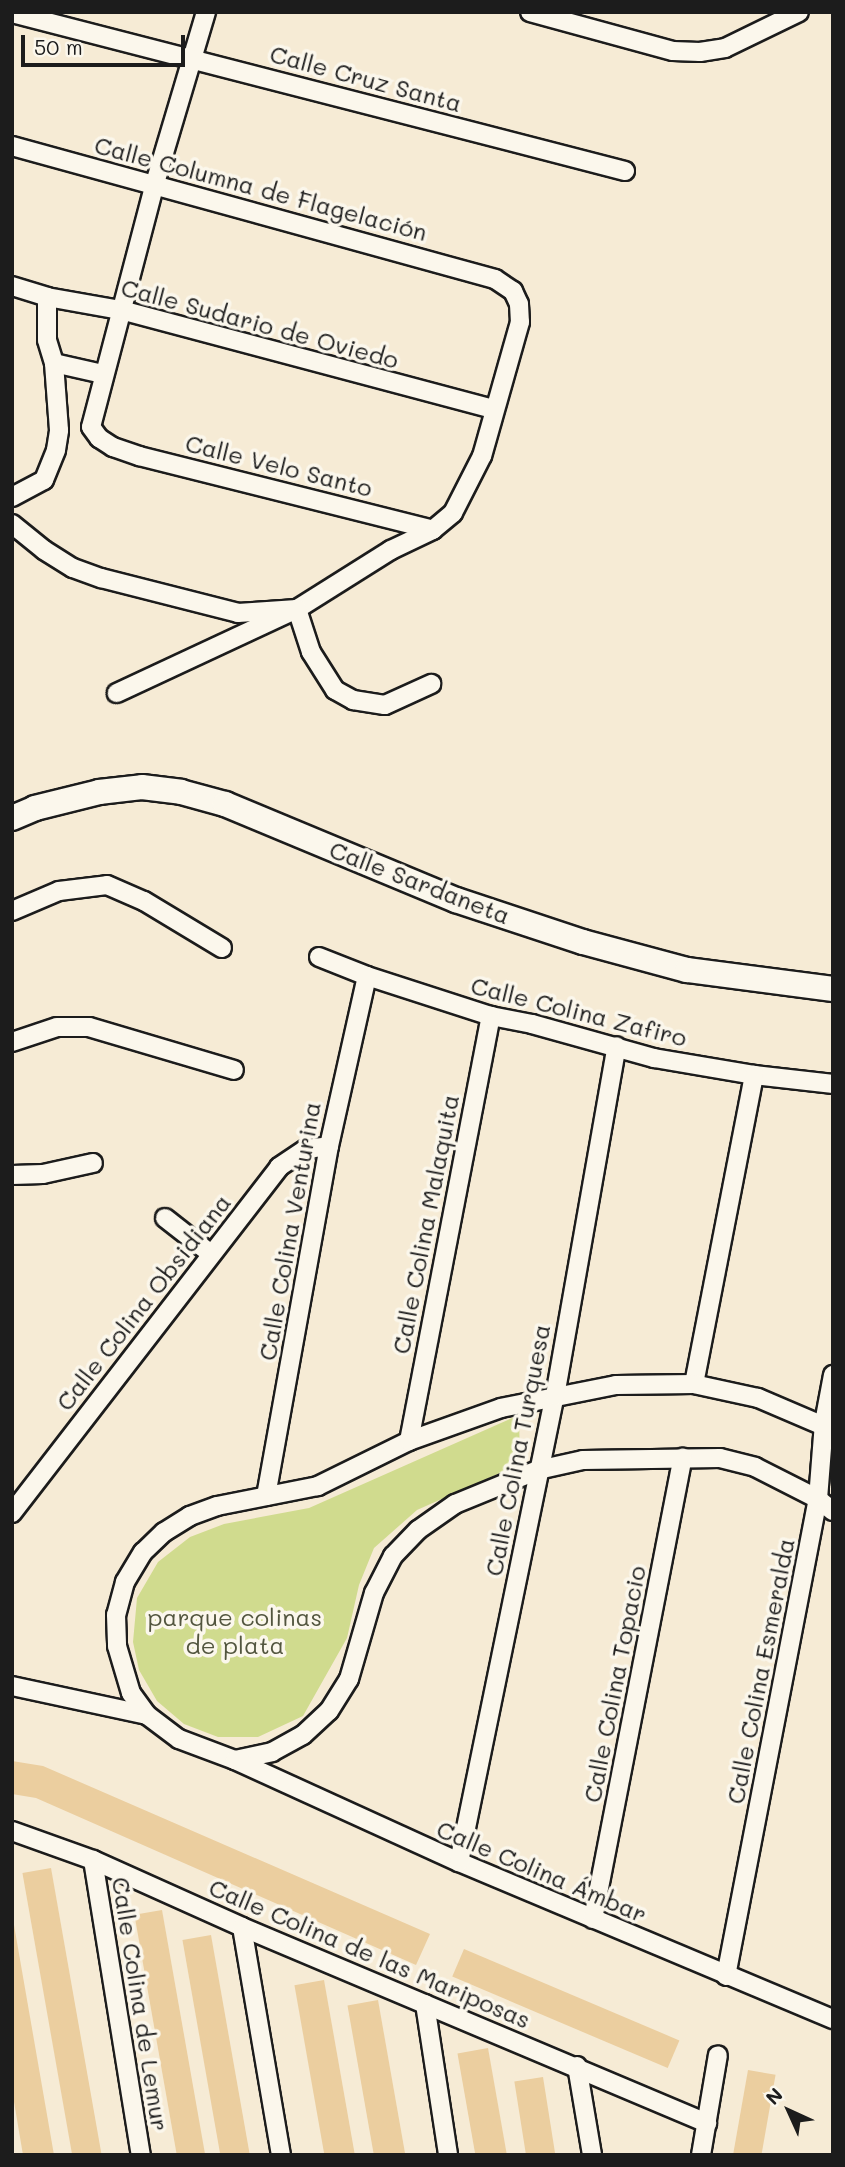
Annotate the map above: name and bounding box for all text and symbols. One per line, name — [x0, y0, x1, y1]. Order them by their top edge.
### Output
scale bar — [24, 21, 189, 65]
text: 50 m — [34, 33, 83, 60]
street label: Calle Cruz Santa — [267, 39, 465, 117]
street label: Calle Columna de Flagelación — [92, 130, 430, 246]
street label: Calle Sudario de Oviedo — [118, 272, 402, 374]
street label: Calle Velo Santo — [183, 428, 375, 502]
street label: Calle Sardaneta — [326, 834, 514, 930]
street label: Calle Colina Zafiro — [468, 970, 690, 1052]
street label: Calle Colina Malaquita — [386, 1092, 464, 1356]
street label: Calle Colina Venturina — [252, 1099, 326, 1363]
street label: Calle Colina Obsidiana — [50, 1188, 236, 1416]
street label: Calle Colina Turquesa — [478, 1322, 556, 1578]
street label: Calle Colina Esmeralda — [720, 1536, 800, 1806]
street label: Calle Colina Topacio — [577, 1563, 651, 1805]
park label: parque colinas de plata — [148, 1603, 322, 1659]
street label: Calle Colina Ámbar — [433, 1814, 651, 1928]
street label: Calle Colina de las Mariposas — [205, 1872, 535, 2034]
street label: Calle Colina de Lemur — [107, 1875, 175, 2133]
north arrow — [754, 2076, 824, 2146]
text: N — [760, 2082, 788, 2110]

